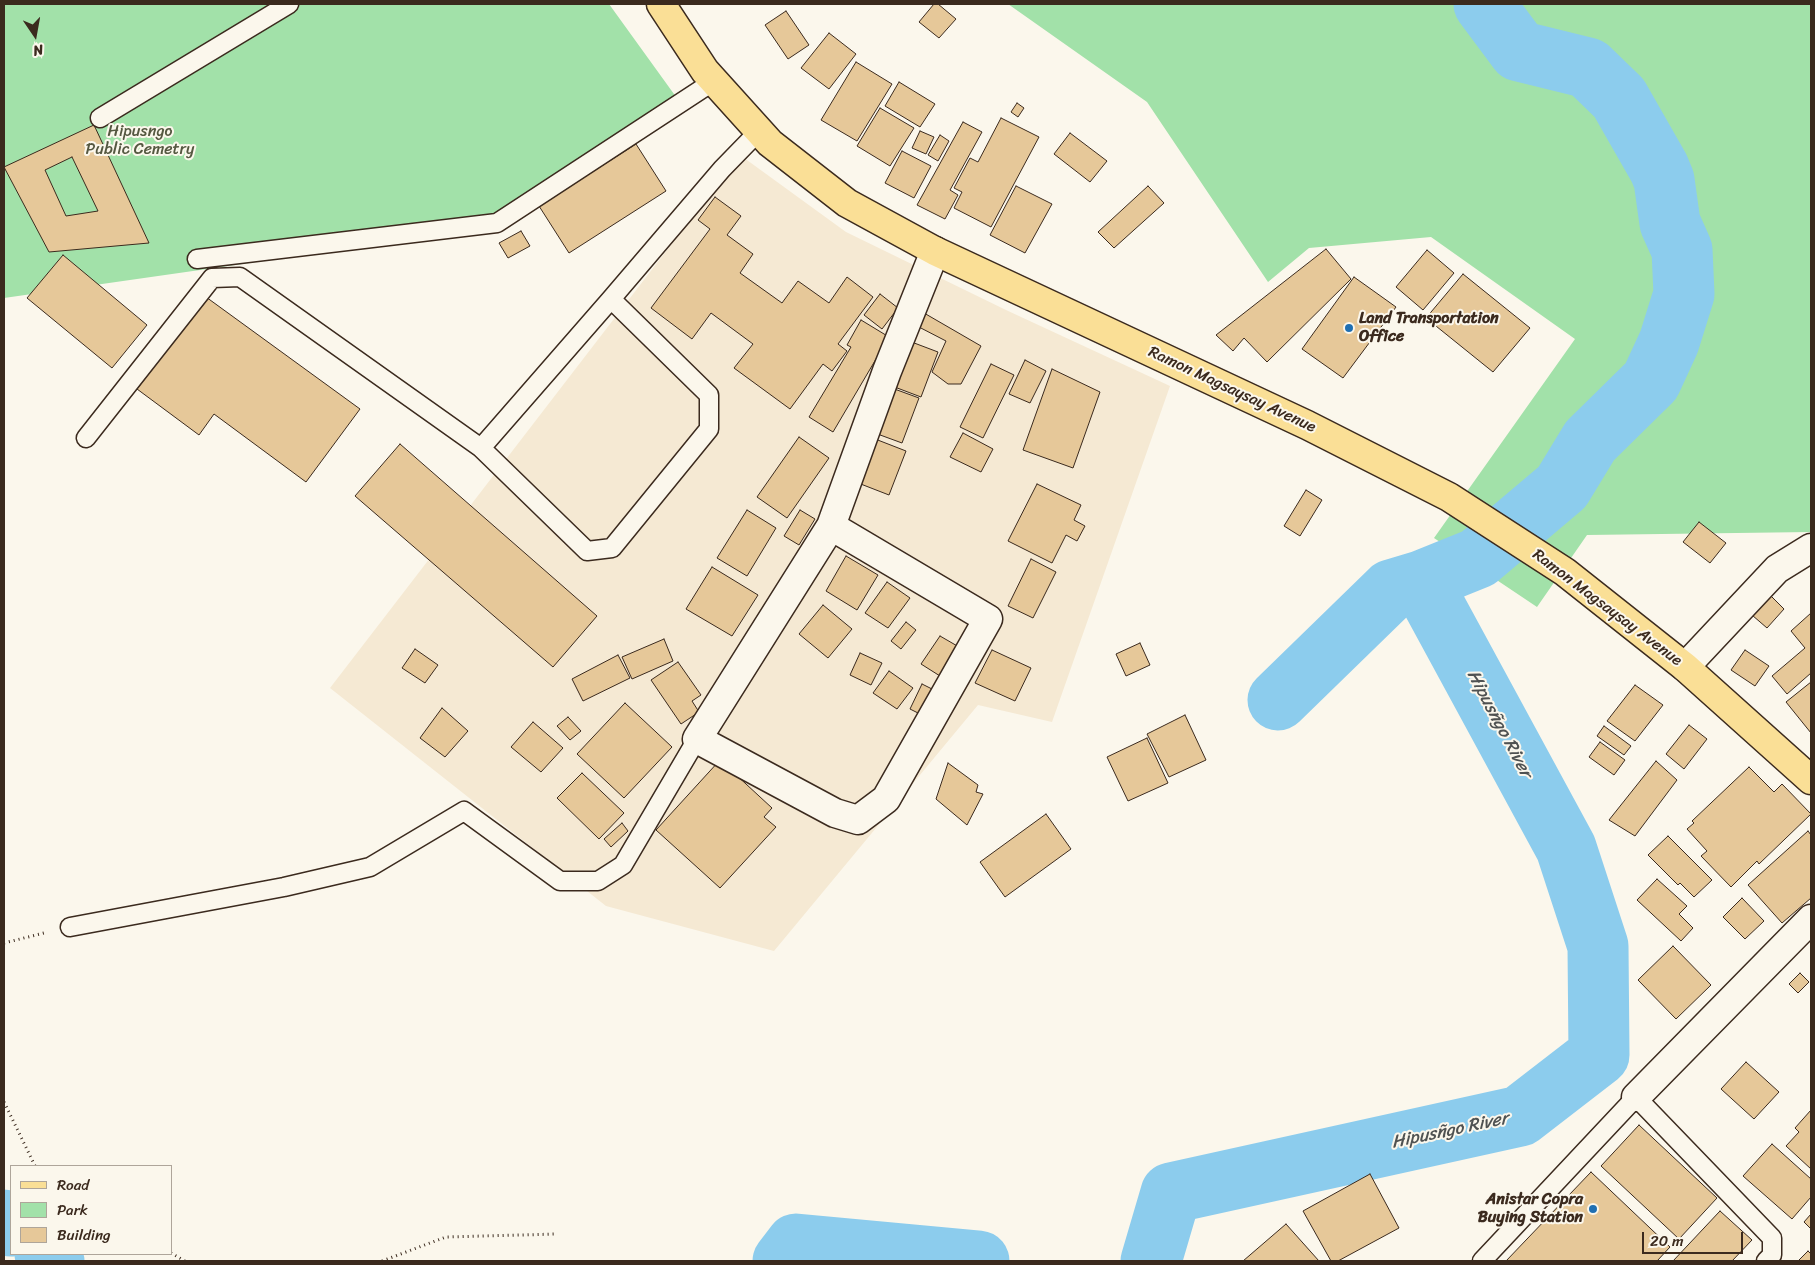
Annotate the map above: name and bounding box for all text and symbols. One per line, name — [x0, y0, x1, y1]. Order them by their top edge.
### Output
north arrow — [10, 10, 60, 60]
text: N — [31, 37, 46, 63]
park label: Hipusngo Public Cemetry — [86, 122, 194, 160]
place label: Land Transportation Office — [1359, 309, 1499, 347]
marker: Land Transportation Office — [1343, 322, 1355, 334]
street label: Ramon Magsaysay Avenue — [1145, 343, 1319, 437]
street label: Ramon Magsaysay Avenue — [1528, 545, 1686, 671]
water label: Hipusñgo River — [1462, 667, 1536, 781]
water label: Hipusñgo River — [1390, 1108, 1510, 1154]
legend — [10, 1165, 172, 1255]
text: Road — [57, 1172, 89, 1198]
place label: Anistar Copra Buying Station — [1478, 1190, 1583, 1228]
text: Park — [57, 1197, 88, 1223]
marker: Anistar Copra Buying Station — [1587, 1203, 1599, 1215]
text: Building — [57, 1222, 111, 1248]
scale bar — [1645, 1222, 1746, 1254]
text: 20 m — [1650, 1228, 1684, 1254]

